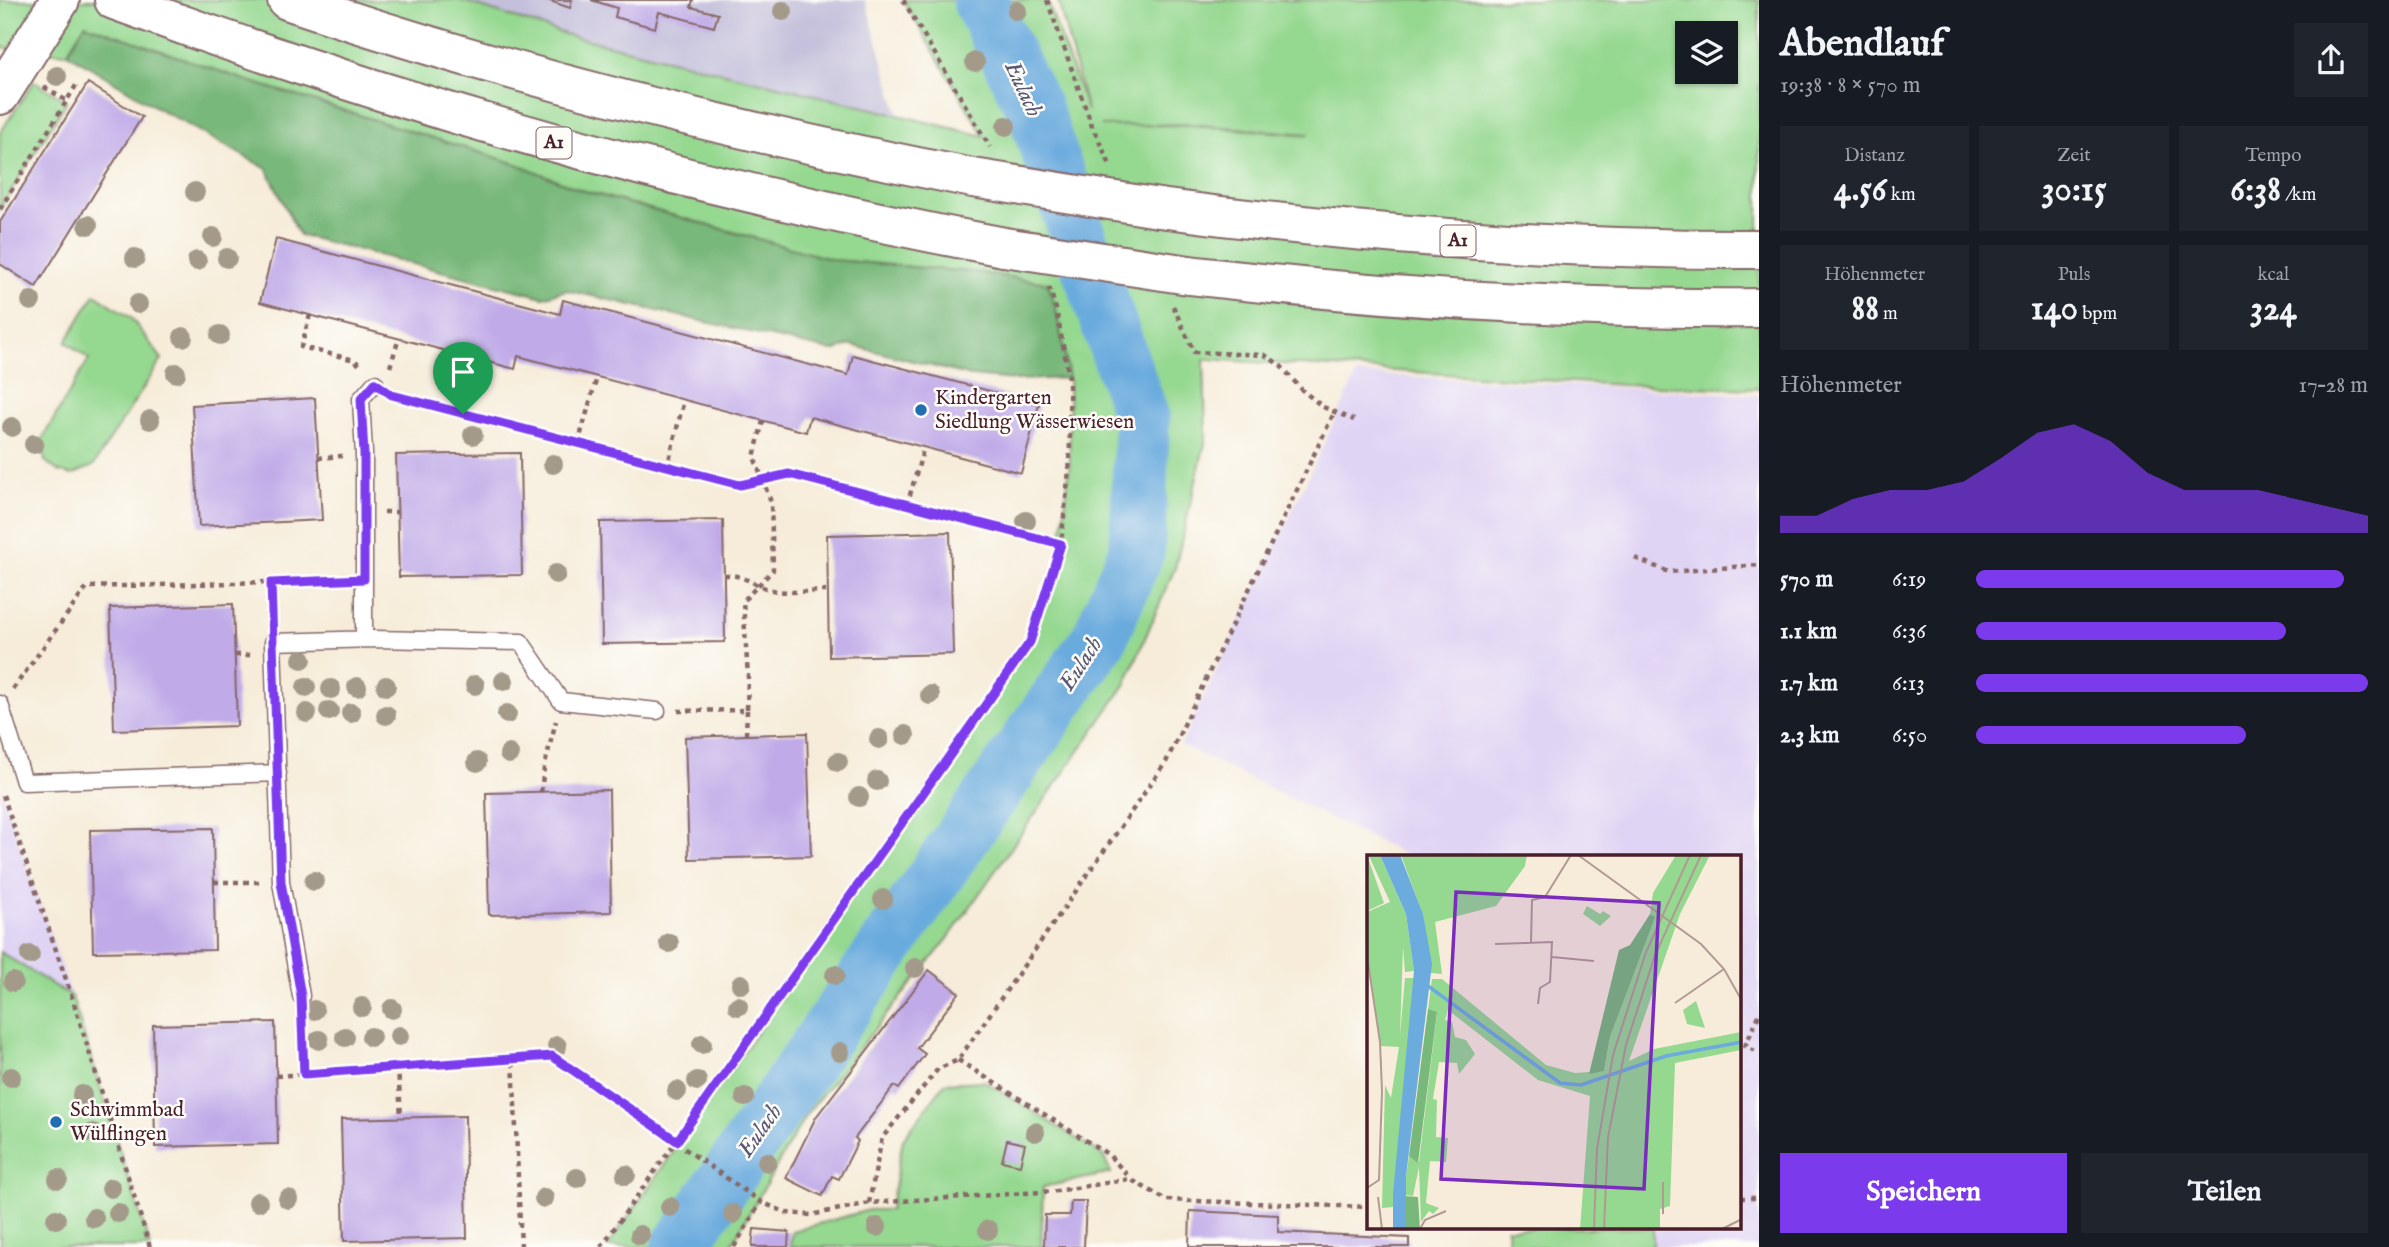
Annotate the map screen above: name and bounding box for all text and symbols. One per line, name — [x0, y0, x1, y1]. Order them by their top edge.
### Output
map controls — [1675, 21, 1738, 84]
button: layers — [1675, 21, 1738, 84]
text: Abendlauf — [1780, 21, 1944, 69]
button: share — [2294, 23, 2368, 97]
water label: Eulach — [997, 56, 1049, 122]
text: 19:38 · 8 × 570 m — [1780, 71, 1921, 100]
road number: A1 — [536, 127, 572, 158]
text: Distanz — [1844, 144, 1905, 168]
text: Zeit — [2057, 144, 2091, 168]
text: Tempo — [2245, 144, 2301, 168]
text: 4.56 — [1834, 168, 1887, 213]
text: 30:15 — [2041, 168, 2107, 213]
text: 6:38 — [2230, 168, 2281, 213]
text: km — [1887, 183, 1916, 207]
text: /km — [2281, 183, 2316, 207]
road number: A1 — [1440, 226, 1476, 256]
text: Höhenmeter — [1824, 263, 1925, 287]
text: Puls — [2058, 263, 2090, 287]
text: kcal — [2257, 263, 2289, 287]
text: 88 — [1852, 287, 1879, 332]
text: 140 — [2031, 287, 2078, 332]
text: 324 — [2250, 287, 2297, 332]
text: m — [1879, 302, 1898, 326]
text: bpm — [2078, 302, 2117, 326]
pin — [433, 342, 493, 414]
icon: arrive — [444, 353, 482, 391]
text: Höhenmeter — [1780, 371, 1902, 400]
text: 17–28 m — [2298, 371, 2368, 400]
place label: Kindergarten Siedlung Wässerwiesen — [935, 385, 1134, 436]
marker: Kindergarten Siedlung Wässerwiesen — [913, 402, 929, 418]
text: 570 m — [1780, 565, 1833, 594]
text: 6:19 — [1892, 565, 1926, 594]
text: 1.1 km — [1780, 617, 1837, 646]
text: 6:36 — [1892, 617, 1926, 646]
water label: Eulach — [1052, 631, 1109, 697]
text: 1.7 km — [1780, 669, 1838, 698]
text: 6:13 — [1892, 669, 1925, 698]
text: 2.3 km — [1780, 721, 1839, 750]
text: 6:50 — [1892, 721, 1927, 750]
inset map — [1367, 855, 1742, 1230]
place label: Schwimmbad Wülflingen — [70, 1097, 185, 1148]
water label: Eulach — [731, 1099, 789, 1164]
marker: Schwimmbad Wülflingen — [48, 1114, 64, 1130]
button: Speichern — [1780, 1153, 2067, 1233]
button: Teilen — [2081, 1153, 2368, 1233]

